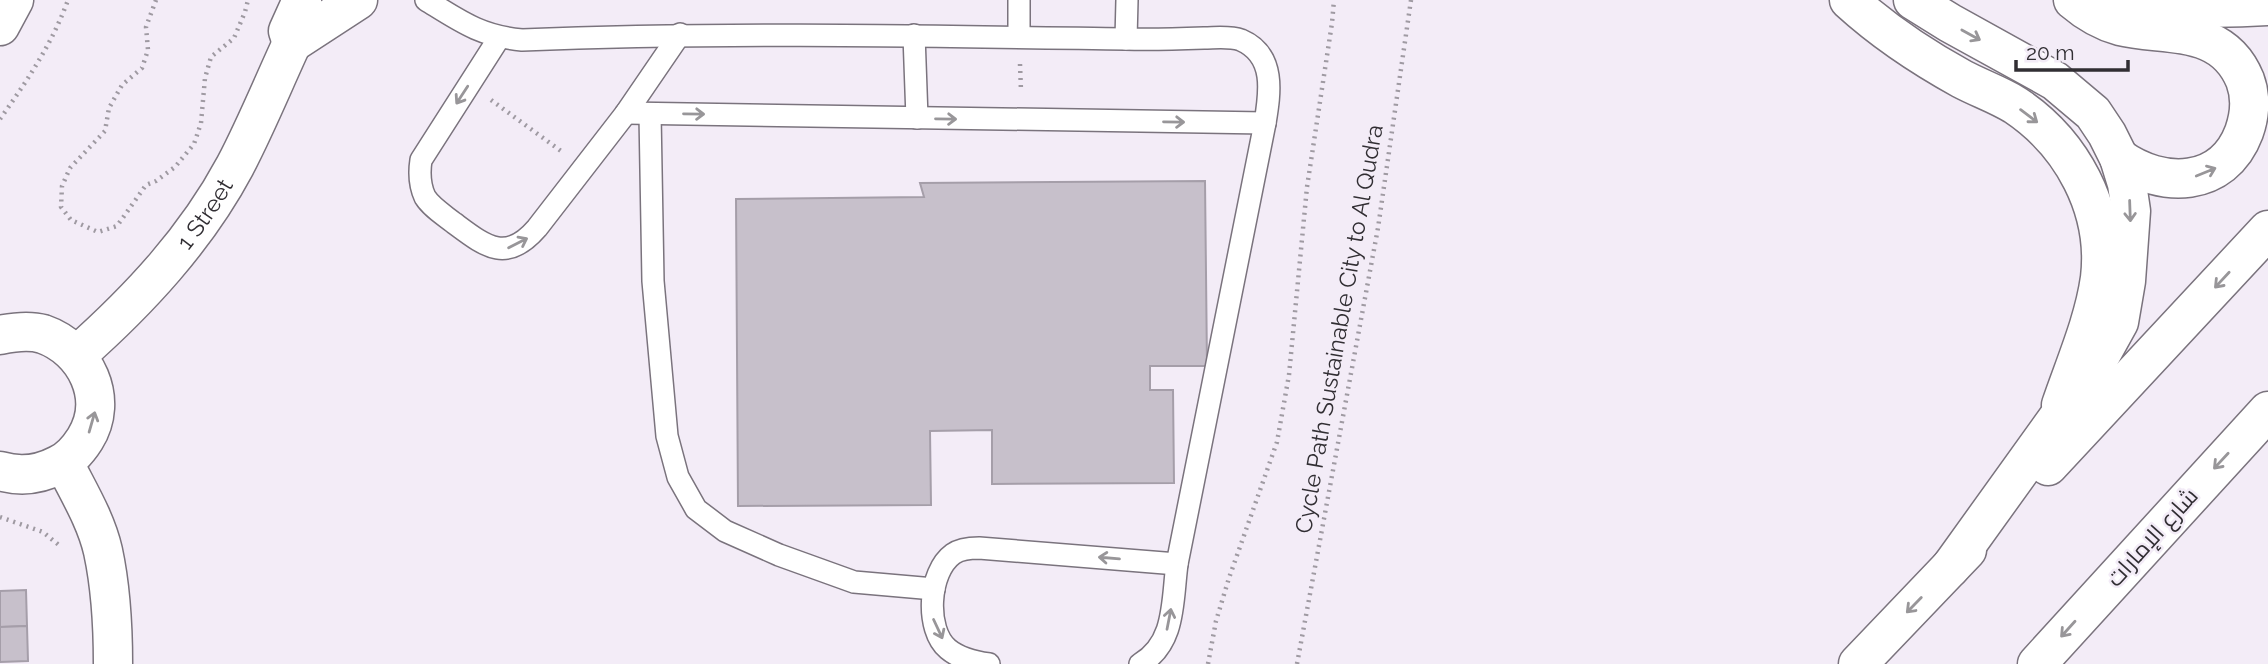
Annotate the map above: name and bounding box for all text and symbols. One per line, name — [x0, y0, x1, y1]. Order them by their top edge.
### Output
one-way arrow — [1961, 28, 1981, 42]
scale bar — [2016, 28, 2128, 72]
text: 20 m — [2026, 40, 2074, 65]
one-way arrow — [455, 85, 469, 105]
one-way arrow — [683, 107, 706, 121]
one-way arrow — [2020, 108, 2038, 123]
one-way arrow — [935, 112, 958, 126]
one-way arrow — [1162, 115, 1185, 129]
street label: Cycle Path Sustainable City to Al Qudra — [1289, 122, 1388, 535]
one-way arrow — [2195, 164, 2216, 177]
street label: 1 Street — [171, 173, 238, 254]
one-way arrow — [2123, 199, 2136, 222]
one-way arrow — [508, 236, 528, 250]
one-way arrow — [2213, 271, 2230, 288]
one-way arrow — [86, 411, 99, 433]
one-way arrow — [2213, 452, 2230, 469]
street label: شارع الإمارات — [2100, 482, 2205, 594]
one-way arrow — [1098, 551, 1121, 564]
one-way arrow — [1906, 596, 1923, 614]
one-way arrow — [1163, 608, 1177, 631]
one-way arrow — [932, 619, 945, 640]
one-way arrow — [2060, 620, 2077, 637]

